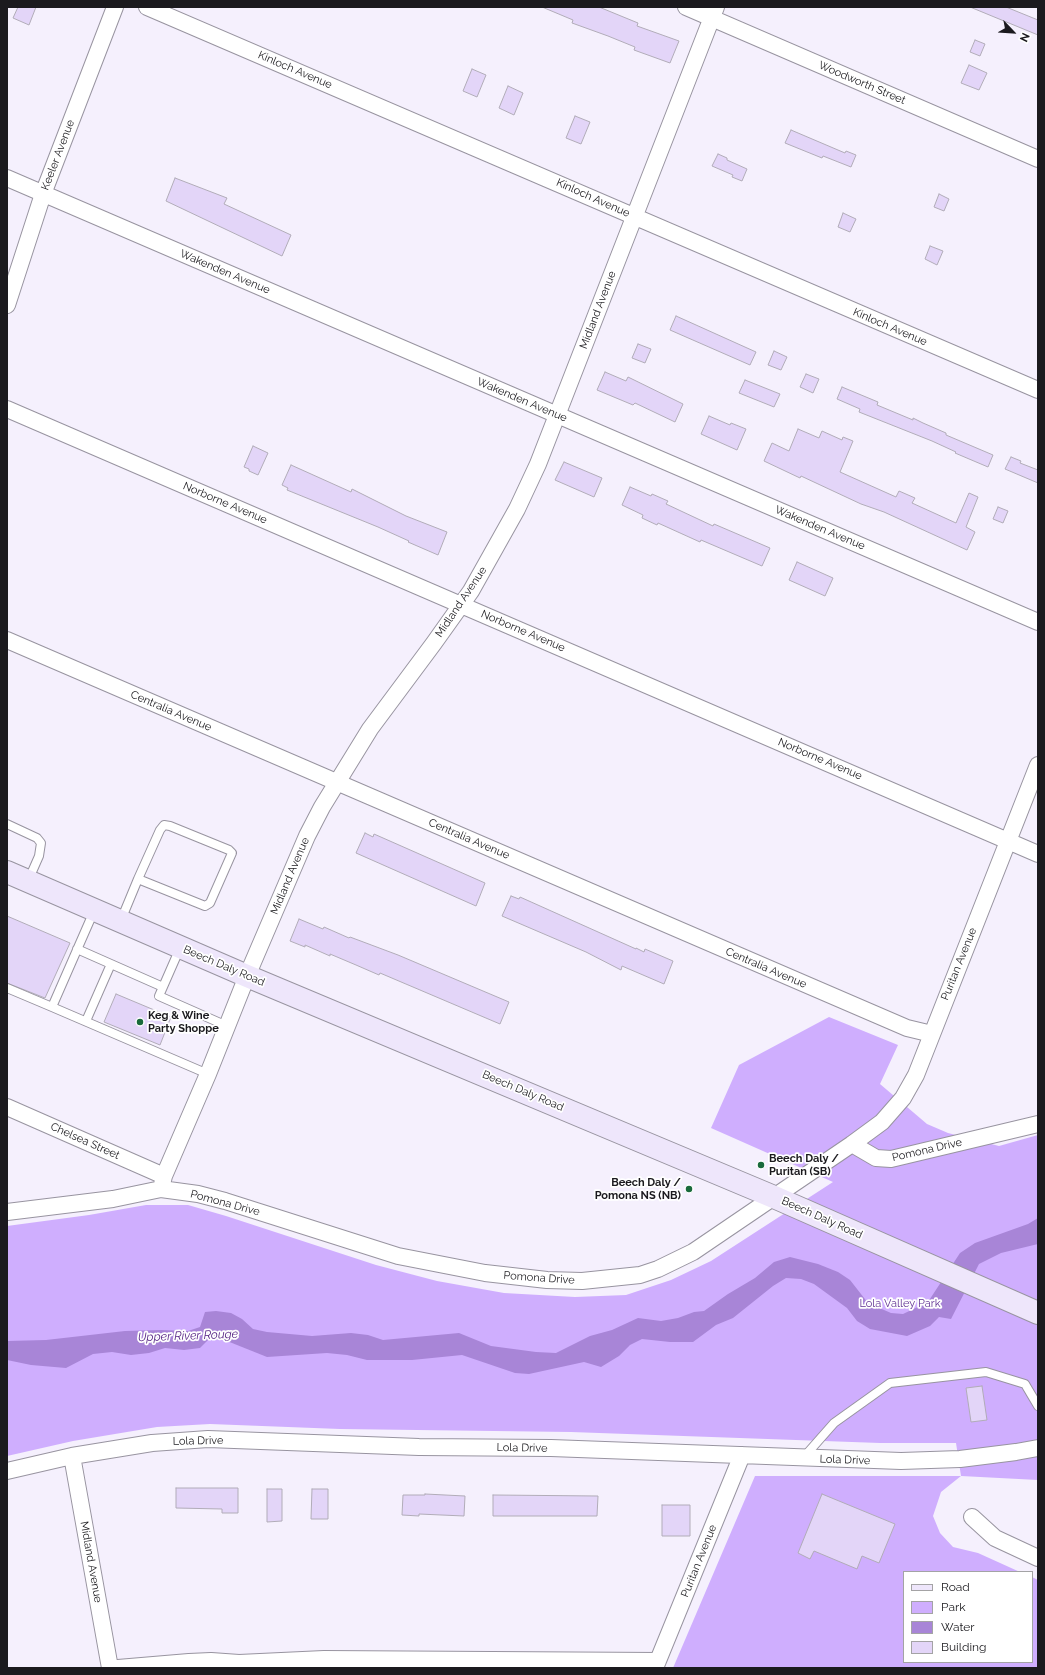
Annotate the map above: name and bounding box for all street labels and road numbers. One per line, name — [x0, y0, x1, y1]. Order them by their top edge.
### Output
street label: Kinloch Avenue — [256, 48, 334, 92]
street label: Woodworth Street — [817, 59, 907, 107]
street label: Keeler Avenue — [39, 118, 77, 192]
street label: Kinloch Avenue — [554, 176, 632, 220]
street label: Wakenden Avenue — [178, 247, 272, 297]
street label: Midland Avenue — [577, 269, 619, 351]
street label: Kinloch Avenue — [851, 305, 929, 349]
street label: Wakenden Avenue — [475, 375, 569, 425]
street label: Norborne Avenue — [181, 479, 269, 527]
street label: Wakenden Avenue — [773, 503, 867, 553]
street label: Midland Avenue — [432, 564, 490, 640]
street label: Norborne Avenue — [479, 607, 567, 655]
street label: Centralia Avenue — [129, 688, 213, 734]
street label: Norborne Avenue — [776, 735, 864, 783]
street label: Centralia Avenue — [427, 816, 511, 862]
street label: Midland Avenue — [268, 835, 312, 917]
street label: Puritan Avenue — [938, 926, 980, 1002]
street label: Beech Daly Road — [181, 943, 267, 989]
street label: Centralia Avenue — [724, 945, 808, 991]
street label: Beech Daly Road — [480, 1068, 566, 1114]
street label: Chelsea Street — [48, 1120, 122, 1162]
street label: Pomona Drive — [891, 1136, 963, 1164]
street label: Pomona Drive — [189, 1187, 261, 1219]
street label: Beech Daly Road — [779, 1194, 865, 1242]
street label: Pomona Drive — [503, 1269, 575, 1287]
street label: Lola Drive — [172, 1434, 224, 1448]
street label: Lola Drive — [496, 1441, 548, 1455]
street label: Lola Drive — [819, 1453, 871, 1467]
street label: Midland Avenue — [77, 1520, 105, 1604]
street label: Puritan Avenue — [678, 1523, 720, 1599]

